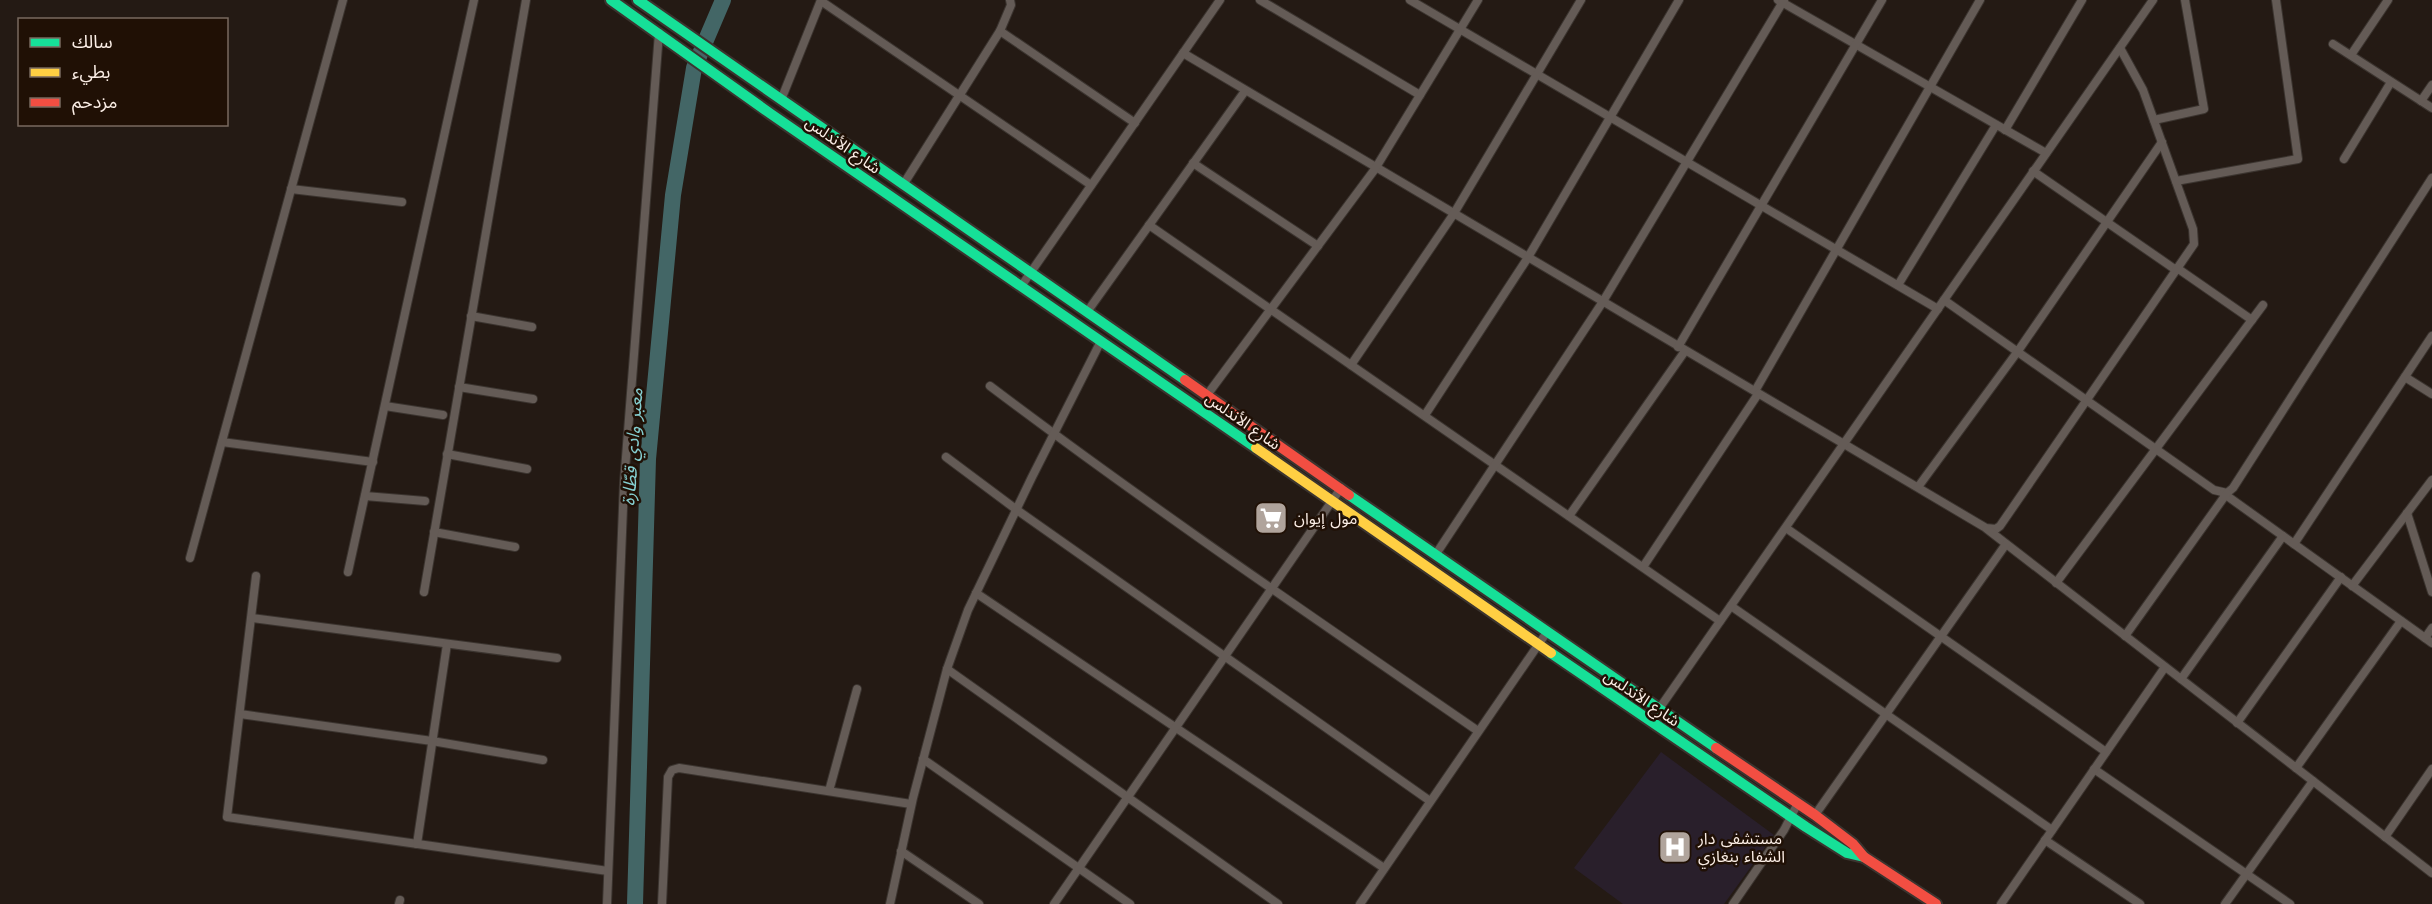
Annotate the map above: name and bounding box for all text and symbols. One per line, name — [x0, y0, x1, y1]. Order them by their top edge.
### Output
legend — [18, 18, 228, 126]
text: سالك — [72, 31, 113, 52]
text: بطيء — [72, 61, 110, 85]
text: مزدحم — [72, 91, 117, 115]
street label: شارع الأندلس — [800, 112, 884, 180]
water label: معبر وادي قطّارة — [617, 387, 651, 507]
street label: شارع الأندلس — [1200, 388, 1284, 456]
supermarket icon: مول إيوان — [1253, 500, 1289, 536]
place label: مول إيوان — [1294, 509, 1357, 529]
street label: شارع الأندلس — [1599, 666, 1683, 733]
hospital icon: مستشفى دار الشفاء بنغازي — [1657, 829, 1693, 865]
place label: مستشفى دار الشفاء بنغازي — [1697, 829, 1785, 868]

